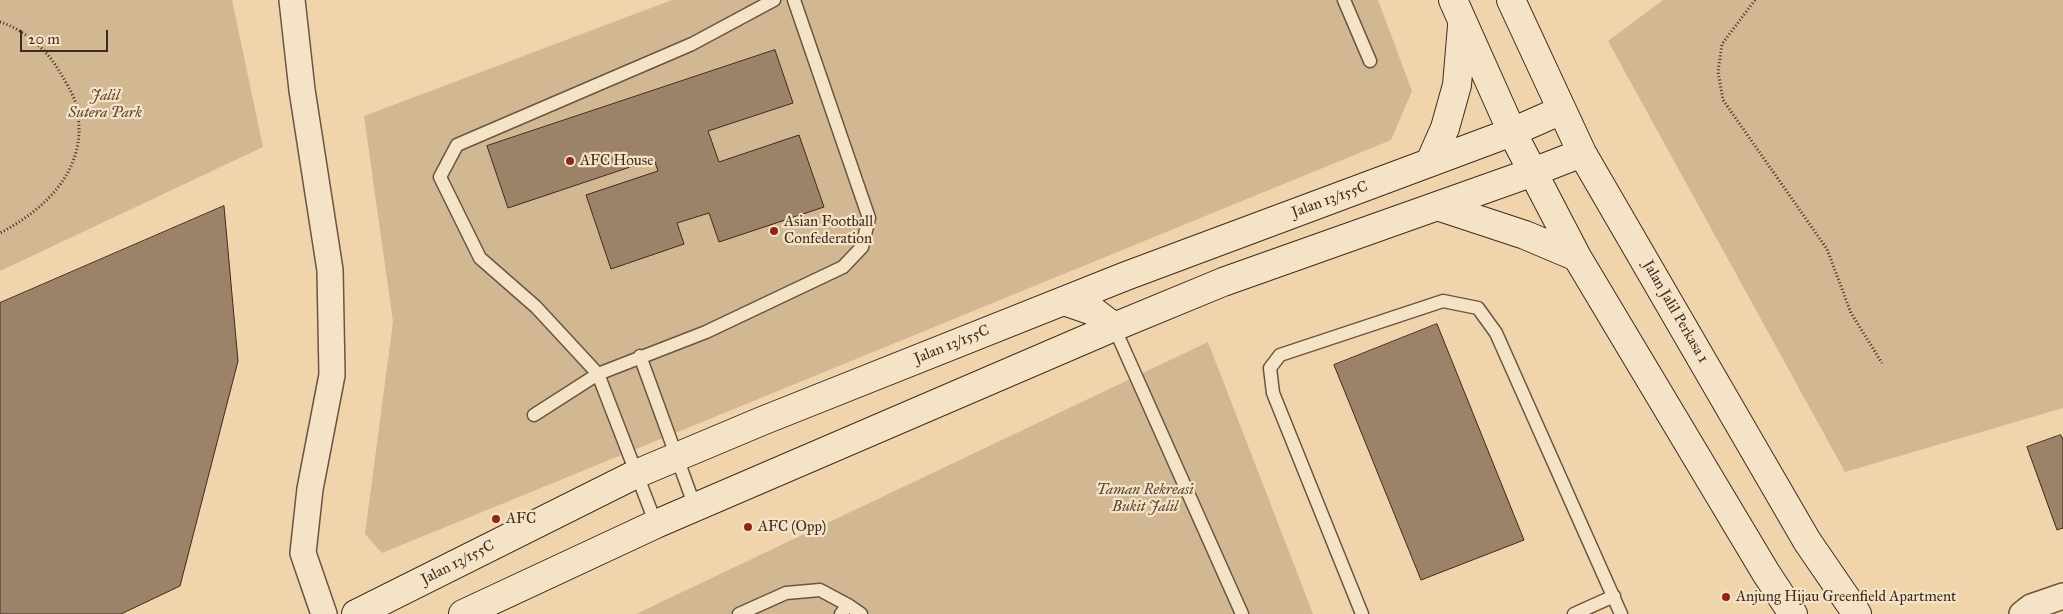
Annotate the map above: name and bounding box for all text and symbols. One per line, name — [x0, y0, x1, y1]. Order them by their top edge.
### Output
scale bar — [22, 20, 110, 52]
text: 20 m — [28, 30, 60, 48]
park label: Jalil Sutera Park — [68, 87, 142, 122]
place label: AFC House — [580, 152, 654, 170]
marker: AFC House — [564, 155, 576, 167]
street label: Jalan 13/155C — [1289, 178, 1371, 222]
place label: Asian Football Confederation — [784, 213, 873, 248]
marker: Asian Football Confederation — [768, 225, 780, 237]
street label: Jalan Jalil Perkasa 1 — [1638, 257, 1712, 367]
street label: Jalan 13/155C — [912, 322, 992, 368]
park label: Taman Rekreasi Bukit Jalil — [1096, 481, 1194, 516]
place label: AFC — [506, 510, 536, 528]
marker: AFC — [490, 513, 502, 525]
place label: AFC (Opp) — [758, 518, 826, 536]
marker: AFC (Opp) — [742, 521, 754, 533]
street label: Jalan 13/155C — [418, 537, 498, 589]
place label: Anjung Hijau Greenfield Apartment — [1736, 588, 1956, 606]
marker: Anjung Hijau Greenfield Apartment — [1720, 591, 1732, 603]

